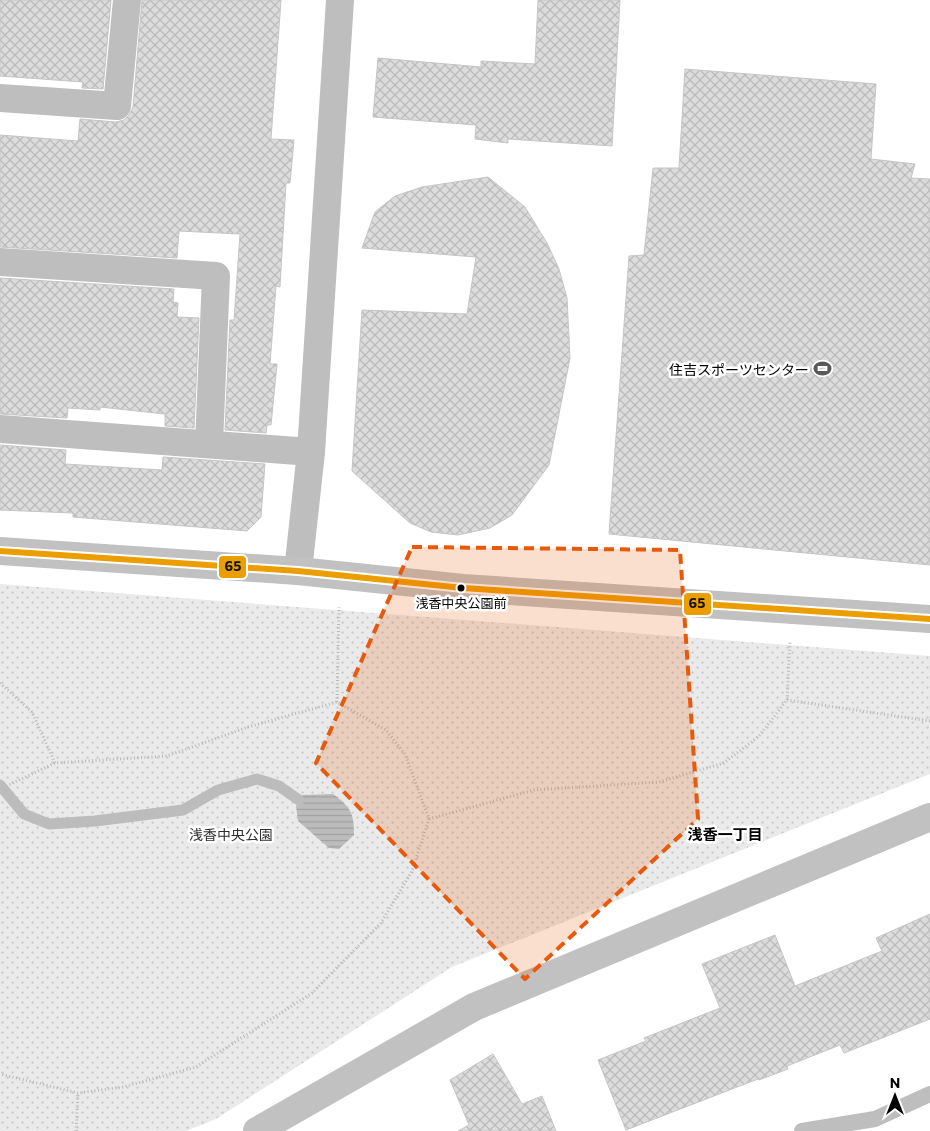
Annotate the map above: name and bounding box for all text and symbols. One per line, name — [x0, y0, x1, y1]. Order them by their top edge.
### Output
sports icon: 住吉スポーツセンター — [813, 359, 833, 379]
place label: 住吉スポーツセンター — [669, 361, 809, 378]
line badge: 65 — [218, 555, 247, 579]
text: 65 — [225, 557, 241, 574]
marker: 浅香中央公園前 — [456, 583, 466, 593]
line badge: 65 — [683, 592, 712, 616]
text: 65 — [689, 594, 705, 611]
place label: 浅香中央公園前 — [415, 595, 507, 611]
district label: 浅香一丁目 — [687, 825, 763, 843]
park label: 浅香中央公園 — [189, 826, 273, 843]
north arrow — [870, 1071, 920, 1121]
text: N — [890, 1074, 900, 1091]

